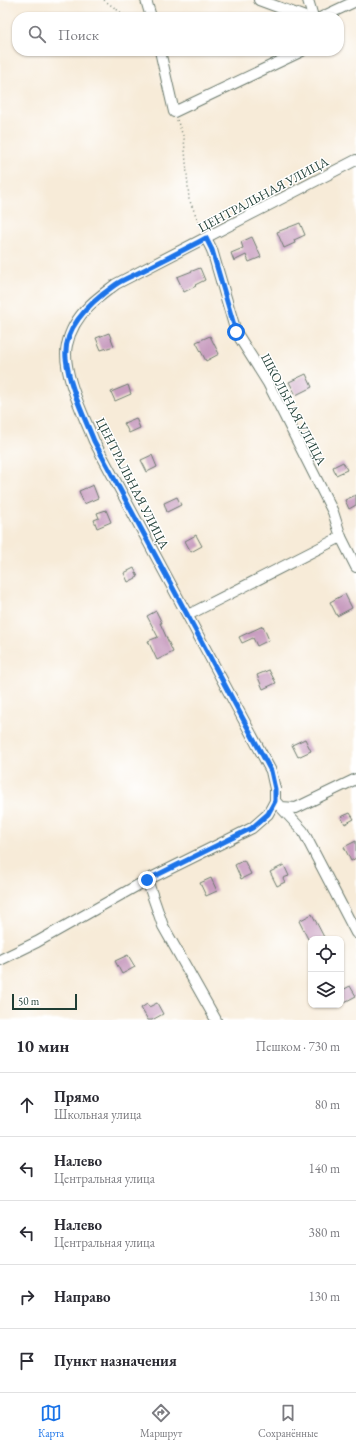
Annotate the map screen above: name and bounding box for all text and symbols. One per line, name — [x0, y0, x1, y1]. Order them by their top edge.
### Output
search box — [12, 12, 344, 56]
icon: search — [26, 23, 48, 45]
text: Поиск — [58, 25, 99, 44]
street label: ЦЕНТРАЛЬНАЯ УЛИЦА — [195, 152, 332, 236]
route start — [227, 323, 245, 341]
street label: ШКОЛЬНАЯ УЛИЦА — [257, 350, 331, 469]
street label: ЦЕНТРАЛЬНАЯ УЛИЦА — [92, 415, 174, 553]
route end — [138, 871, 156, 889]
map controls — [308, 936, 344, 1008]
button: locate — [308, 936, 344, 972]
button: layers — [308, 972, 344, 1008]
scale bar — [12, 992, 77, 1011]
text: 50 m — [18, 994, 39, 1008]
text: 10 мин — [16, 1035, 69, 1057]
text: Пешком · 730 m — [256, 1038, 340, 1055]
text: Прямо — [54, 1087, 99, 1106]
icon: ahead — [16, 1094, 38, 1116]
text: 80 m — [315, 1096, 340, 1113]
text: Школьная улица — [54, 1106, 142, 1123]
text: Налево — [54, 1151, 102, 1170]
icon: left — [16, 1158, 38, 1180]
text: 140 m — [309, 1160, 340, 1177]
text: Центральная улица — [54, 1170, 155, 1187]
text: Налево — [54, 1215, 102, 1234]
icon: left — [16, 1222, 38, 1244]
text: 380 m — [309, 1224, 340, 1241]
text: Центральная улица — [54, 1234, 155, 1251]
icon: right — [16, 1286, 38, 1308]
text: Направо — [54, 1287, 111, 1306]
text: 130 m — [309, 1288, 340, 1305]
icon: arrive — [16, 1350, 38, 1372]
text: Пункт назначения — [54, 1351, 177, 1370]
tab: Карта — [38, 1402, 64, 1440]
tab: Маршрут — [140, 1402, 182, 1440]
tab: Сохранённые — [258, 1402, 318, 1440]

